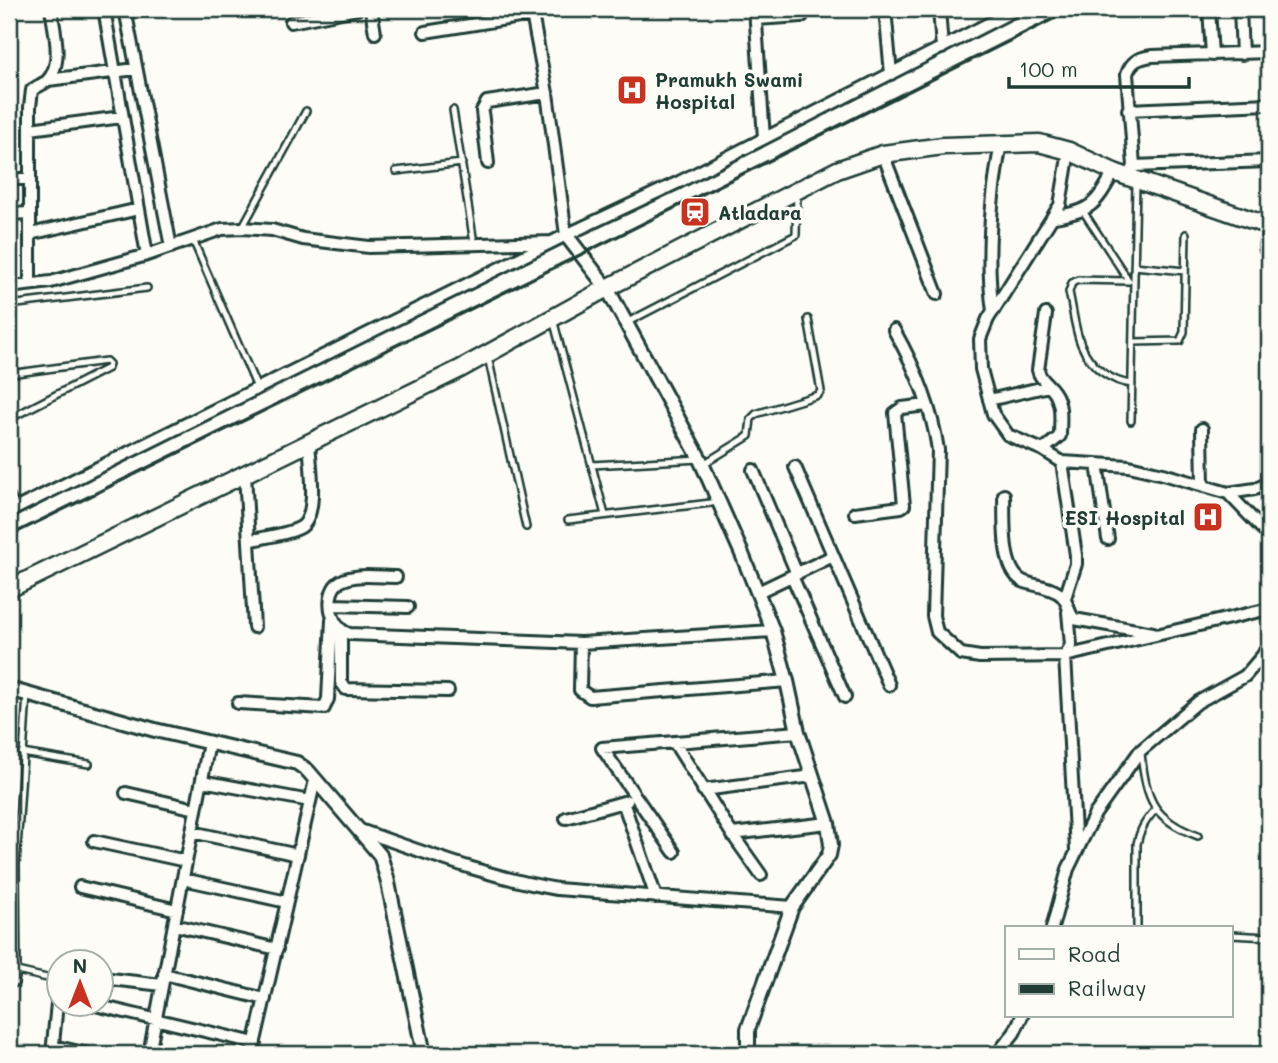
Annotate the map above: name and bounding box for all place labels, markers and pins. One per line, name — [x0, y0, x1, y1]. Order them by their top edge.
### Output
place label: Pramukh Swami Hospital — [655, 67, 803, 114]
hospital icon: Pramukh Swami Hospital — [615, 73, 649, 107]
station icon: Atladara — [678, 195, 712, 229]
place label: Atladara — [718, 200, 802, 225]
hospital icon: ESI Hospital — [1191, 500, 1225, 534]
place label: ESI Hospital — [1064, 505, 1185, 530]

